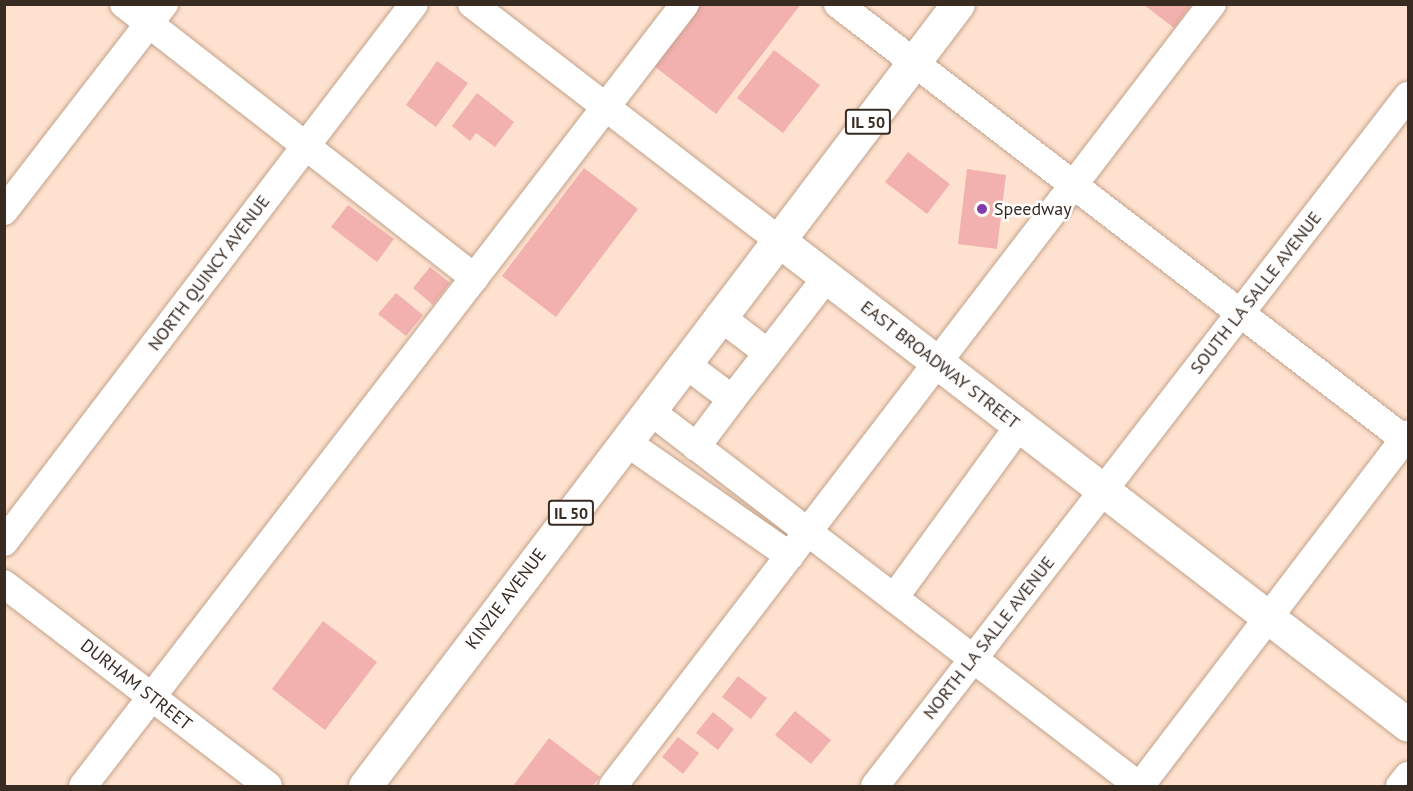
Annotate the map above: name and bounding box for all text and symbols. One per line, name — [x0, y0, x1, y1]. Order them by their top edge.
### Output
road number: IL 50 — [844, 109, 892, 135]
street label: NORTH QUINCY AVENUE — [143, 191, 275, 355]
place label: Speedway — [994, 198, 1072, 220]
marker: Speedway — [975, 202, 989, 216]
street label: SOUTH LA SALLE AVENUE — [1185, 207, 1327, 379]
street label: EAST BROADWAY STREET — [856, 296, 1024, 434]
road number: IL 50 — [547, 500, 595, 526]
street label: KINZIE AVENUE — [461, 544, 551, 654]
street label: NORTH LA SALLE AVENUE — [918, 552, 1060, 724]
street label: DURHAM STREET — [76, 635, 196, 735]

